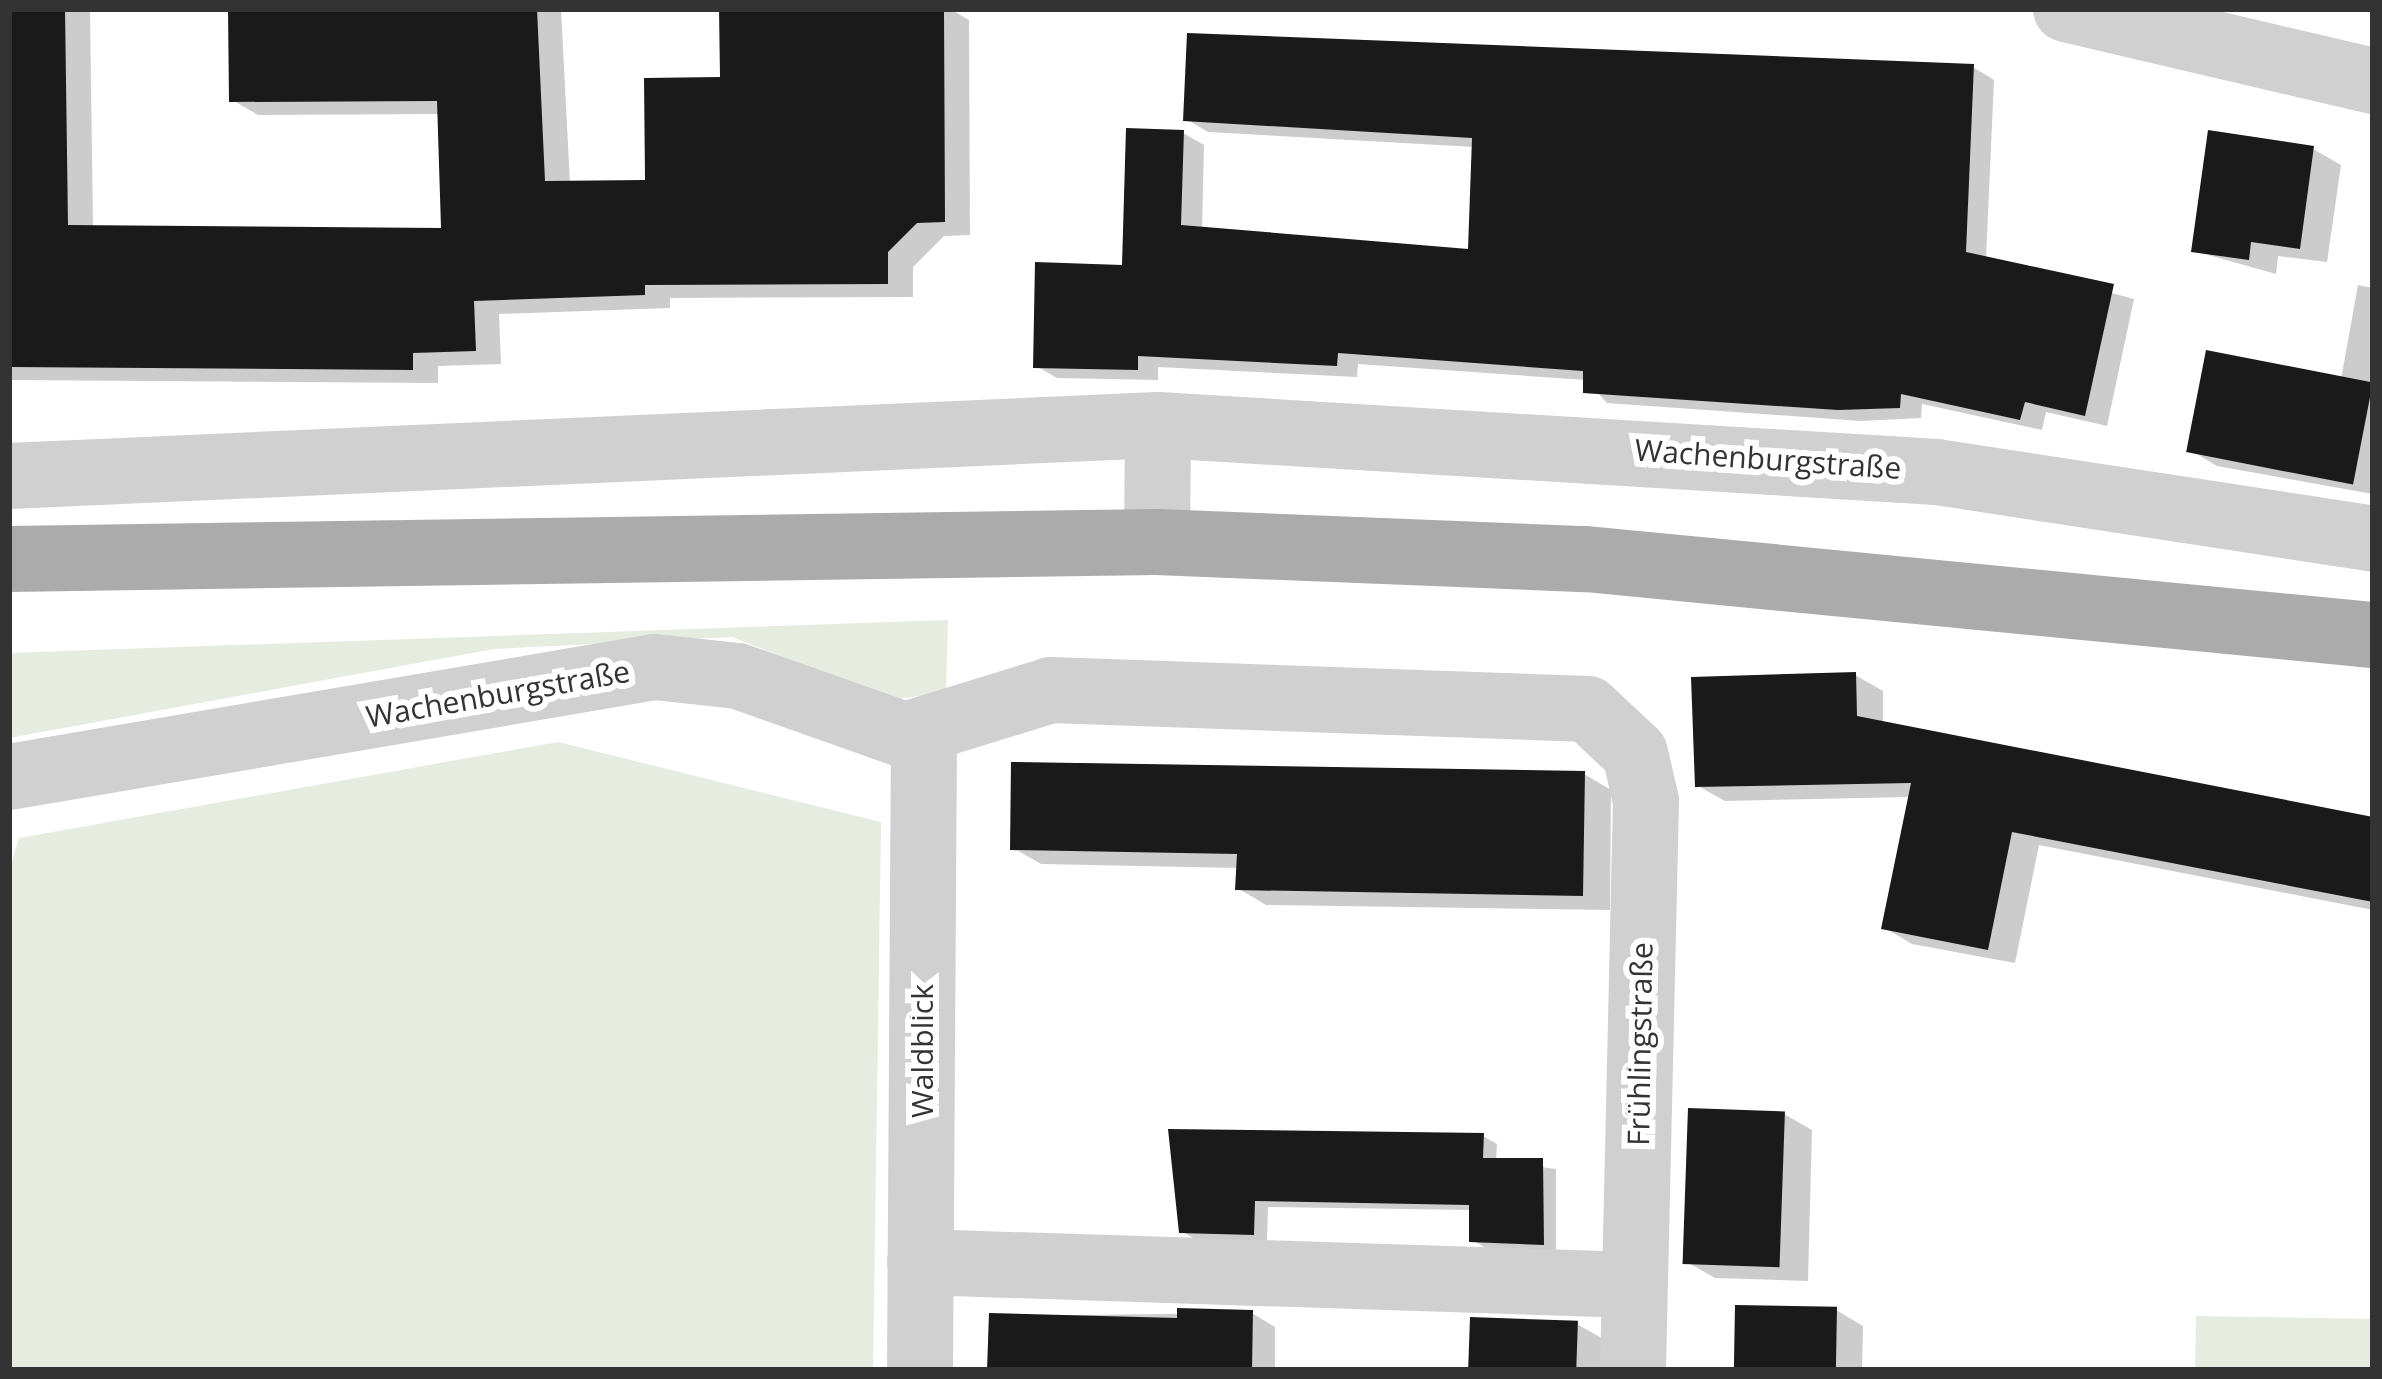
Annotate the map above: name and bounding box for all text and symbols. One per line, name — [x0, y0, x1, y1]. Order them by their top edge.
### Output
street label: Wachenburgstraße — [1634, 432, 1902, 486]
street label: Wachenburgstraße — [363, 653, 633, 735]
street label: Frühlingstraße — [1620, 942, 1660, 1146]
street label: Waldblick — [904, 984, 940, 1118]

